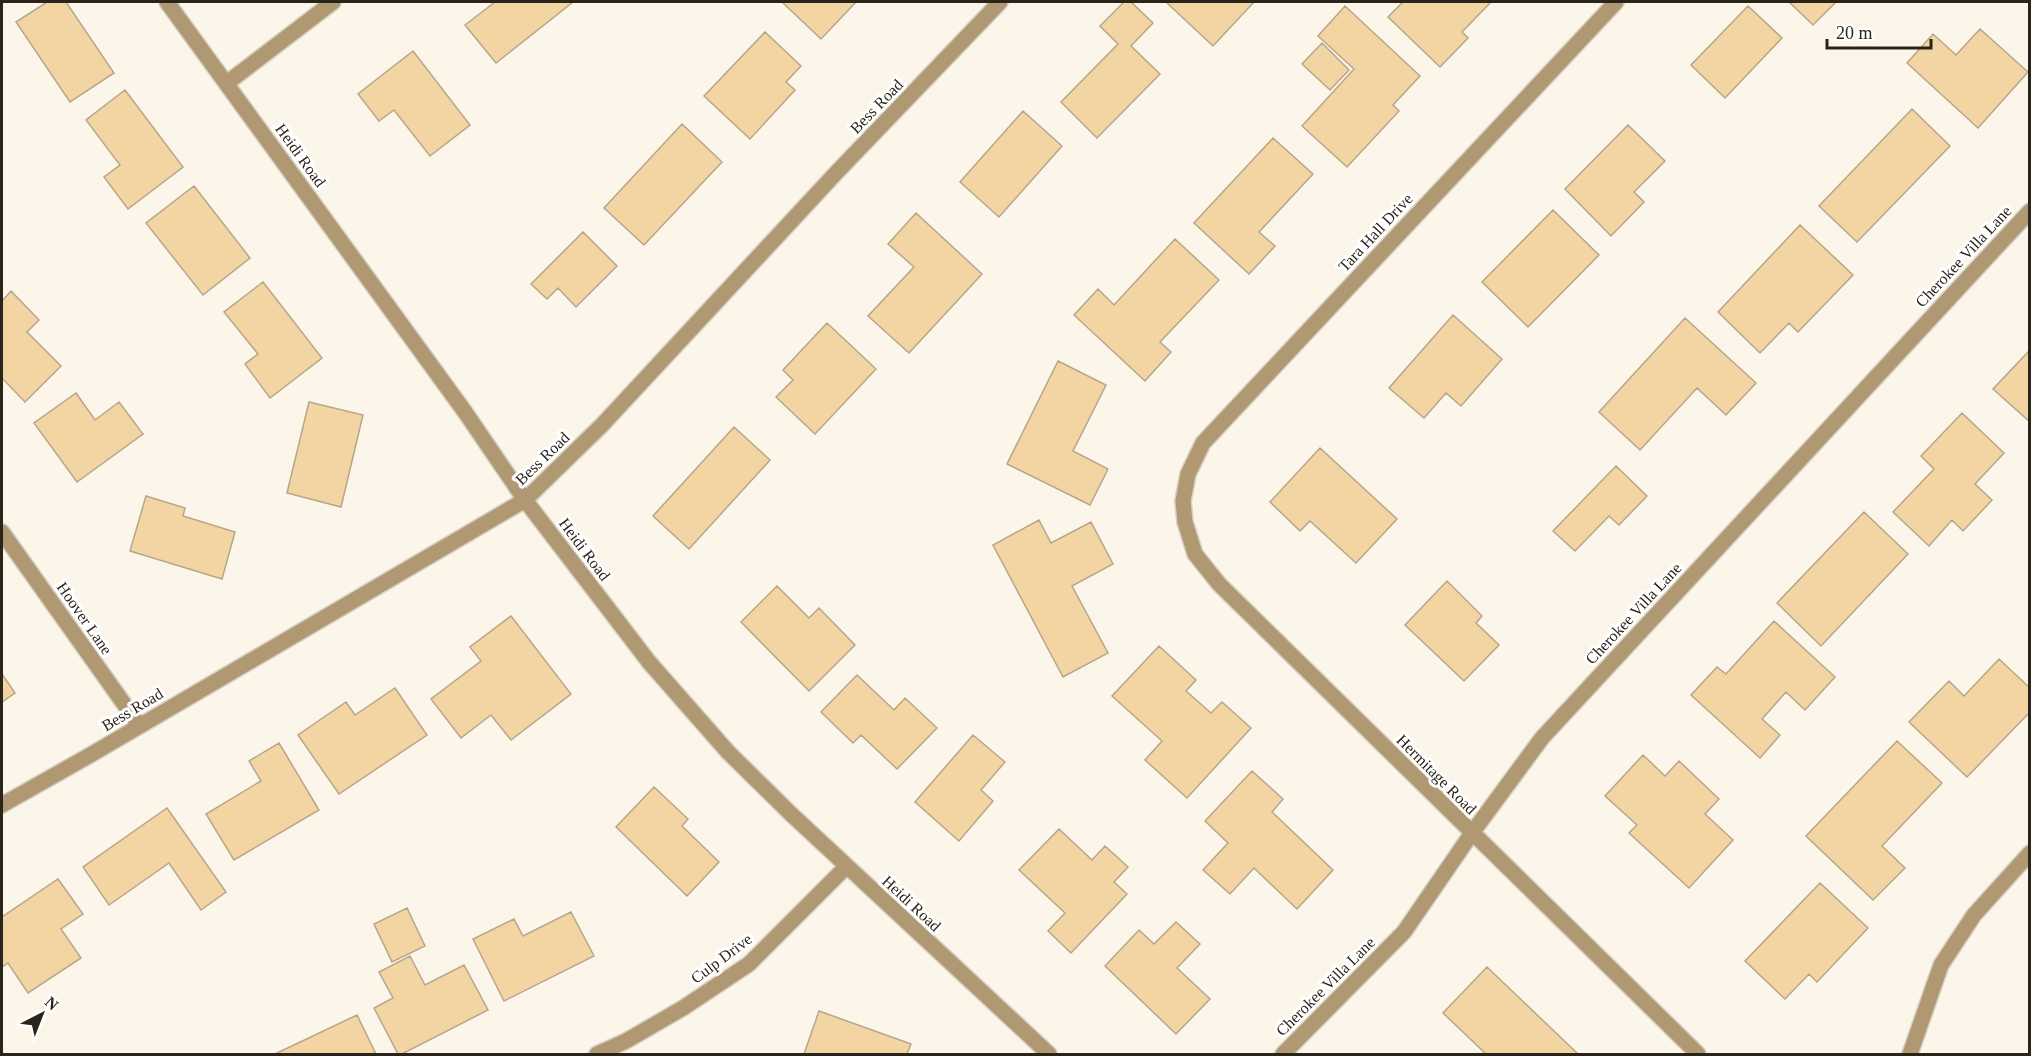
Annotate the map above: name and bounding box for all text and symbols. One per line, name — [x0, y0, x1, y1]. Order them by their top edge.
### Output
scale bar — [1827, 12, 1930, 50]
text: 20 m — [1836, 23, 1873, 43]
street label: Bess Road — [847, 76, 906, 137]
street label: Heidi Road — [272, 121, 329, 190]
street label: Tara Hall Drive — [1335, 190, 1416, 275]
street label: Cherokee Villa Lane — [1912, 202, 2015, 310]
street label: Bess Road — [512, 429, 573, 488]
street label: Heidi Road — [556, 515, 613, 584]
street label: Cherokee Villa Lane — [1582, 559, 1685, 667]
street label: Hoover Lane — [54, 579, 116, 658]
street label: Bess Road — [99, 685, 166, 734]
street label: Hermitage Road — [1393, 731, 1480, 818]
street label: Heidi Road — [879, 872, 944, 935]
street label: Culp Drive — [688, 930, 756, 988]
street label: Cherokee Villa Lane — [1273, 934, 1378, 1039]
north arrow — [12, 984, 72, 1044]
text: N — [42, 993, 62, 1014]

